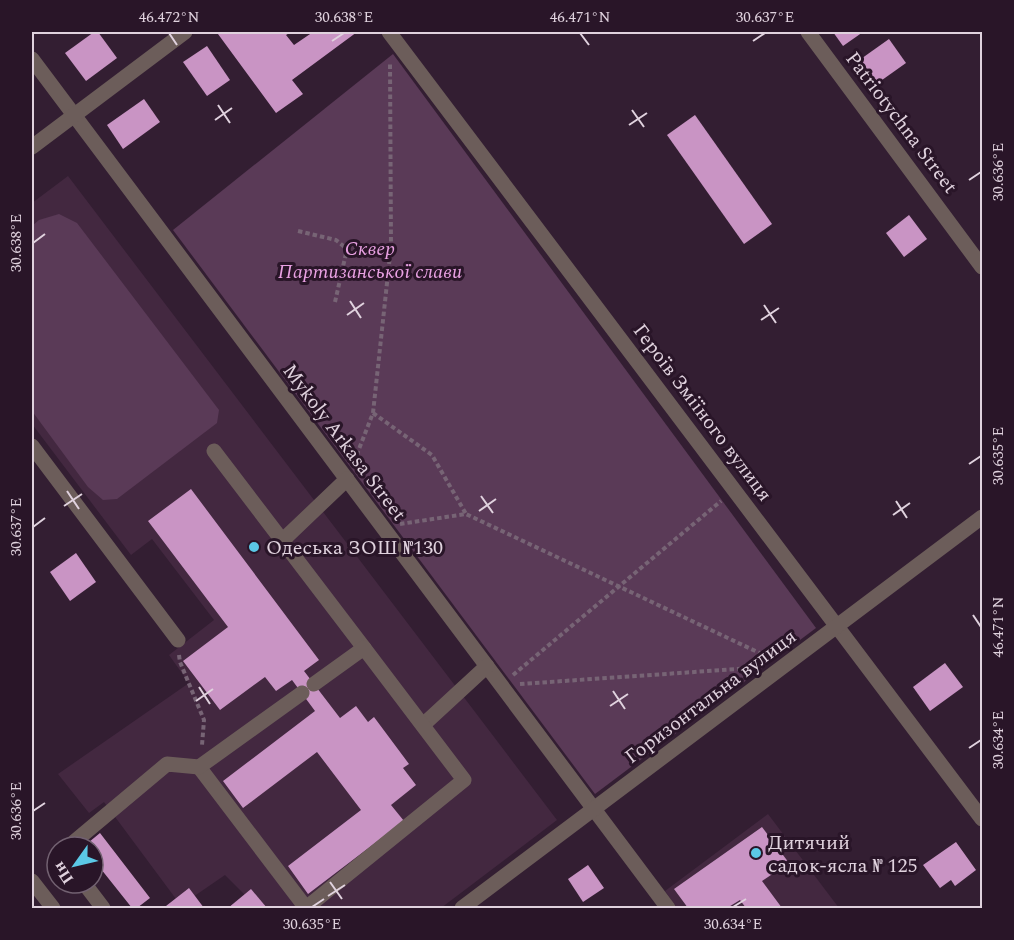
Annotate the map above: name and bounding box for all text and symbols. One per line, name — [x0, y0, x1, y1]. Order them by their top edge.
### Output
text: 46.472°N — [139, 6, 199, 29]
text: 30.638°E — [315, 6, 373, 29]
text: 46.471°N — [550, 6, 610, 29]
text: 30.637°E — [736, 6, 794, 29]
street label: Patriotychna Street — [838, 45, 965, 200]
text: 30.636°E — [987, 143, 1010, 201]
text: 30.638°E — [5, 214, 28, 272]
park label: Сквер Партизанської слави — [278, 234, 463, 287]
street label: Героїв Зміїного вулиця — [625, 317, 779, 508]
street label: Mykoly Arkasa Street — [275, 358, 413, 528]
text: 30.635°E — [987, 427, 1010, 485]
text: 30.637°E — [5, 498, 28, 556]
place label: Одеська ЗОШ №130 — [266, 533, 443, 563]
marker: Одеська ЗОШ №130 — [247, 540, 261, 554]
text: 46.471°N — [987, 597, 1010, 657]
street label: Горизонтальна вулиця — [618, 622, 803, 771]
text: 30.634°E — [987, 711, 1010, 769]
text: 30.636°E — [5, 782, 28, 840]
place label: Дитячий садок-ясла № 125 — [768, 828, 918, 881]
north arrow — [45, 835, 105, 895]
marker: Дитячий садок-ясла № 125 — [749, 846, 763, 860]
text: Пн — [47, 857, 80, 889]
text: 30.635°E — [283, 913, 341, 936]
text: 30.634°E — [704, 913, 762, 936]

